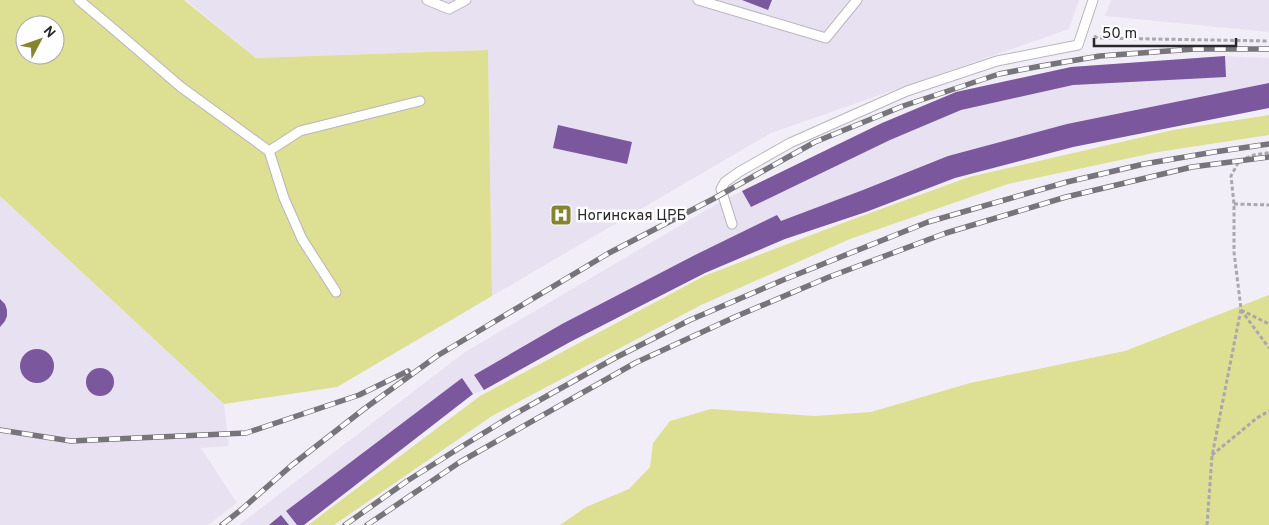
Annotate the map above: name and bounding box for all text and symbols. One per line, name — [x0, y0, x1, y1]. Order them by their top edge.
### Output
north arrow — [15, 15, 65, 65]
scale bar — [1094, 15, 1236, 47]
text: N — [39, 23, 58, 42]
text: 50 m — [1102, 25, 1137, 44]
hospital icon: Ногинская ЦРБ — [549, 203, 573, 227]
place label: Ногинская ЦРБ — [577, 207, 686, 226]

